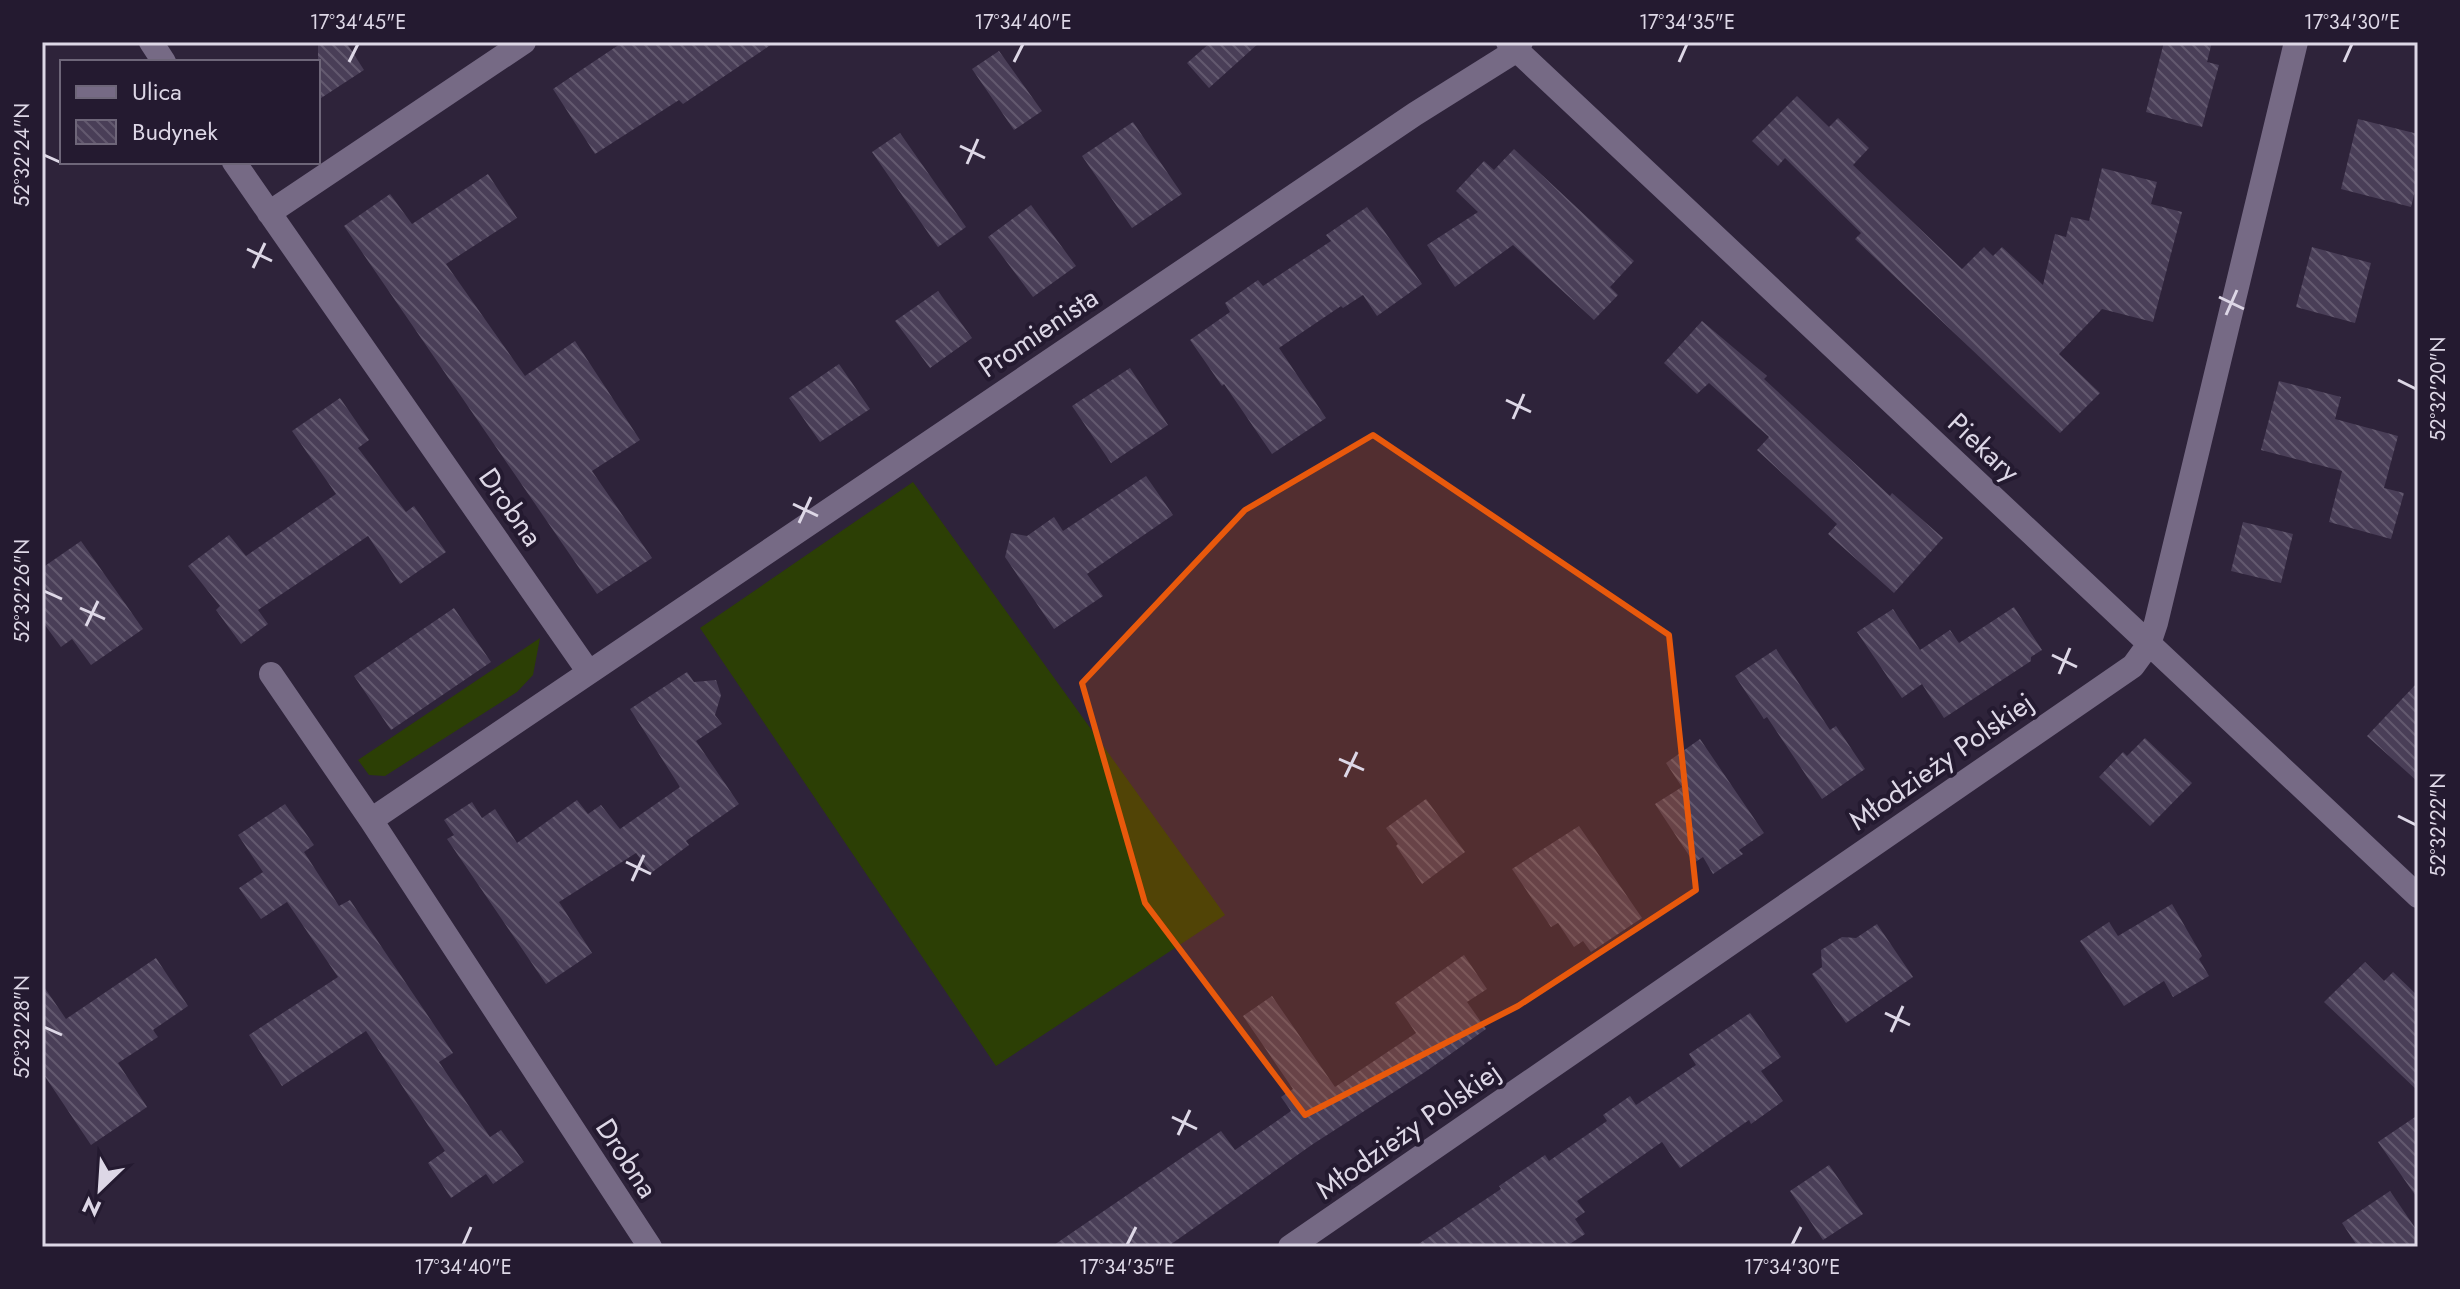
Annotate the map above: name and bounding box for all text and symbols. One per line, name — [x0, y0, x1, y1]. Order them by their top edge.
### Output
text: 17°34'45"E — [310, 8, 406, 37]
text: 17°34'40"E — [974, 8, 1072, 37]
text: 17°34'35"E — [1639, 8, 1735, 37]
text: 17°34'30"E — [2304, 8, 2400, 37]
legend — [60, 60, 320, 164]
text: Ulica — [132, 74, 182, 109]
text: 52°32'24"N — [8, 103, 37, 207]
text: Budynek — [132, 114, 218, 149]
street label: Promienista — [970, 277, 1106, 388]
text: 52°32'20"N — [2424, 337, 2453, 441]
street label: Piekary — [1938, 403, 2029, 492]
street label: Drobna — [469, 460, 553, 555]
text: 52°32'26"N — [8, 539, 37, 643]
street label: Młodzieży Polskiej — [1841, 682, 2042, 840]
text: 52°32'22"N — [2424, 773, 2453, 877]
text: 52°32'28"N — [8, 975, 37, 1079]
street label: Młodzieży Polskiej — [1308, 1051, 1509, 1209]
street label: Drobna — [586, 1110, 668, 1206]
north arrow — [60, 1149, 140, 1229]
text: N — [77, 1189, 106, 1225]
text: 17°34'40"E — [414, 1253, 512, 1282]
text: 17°34'35"E — [1079, 1253, 1175, 1282]
text: 17°34'30"E — [1744, 1253, 1840, 1282]

